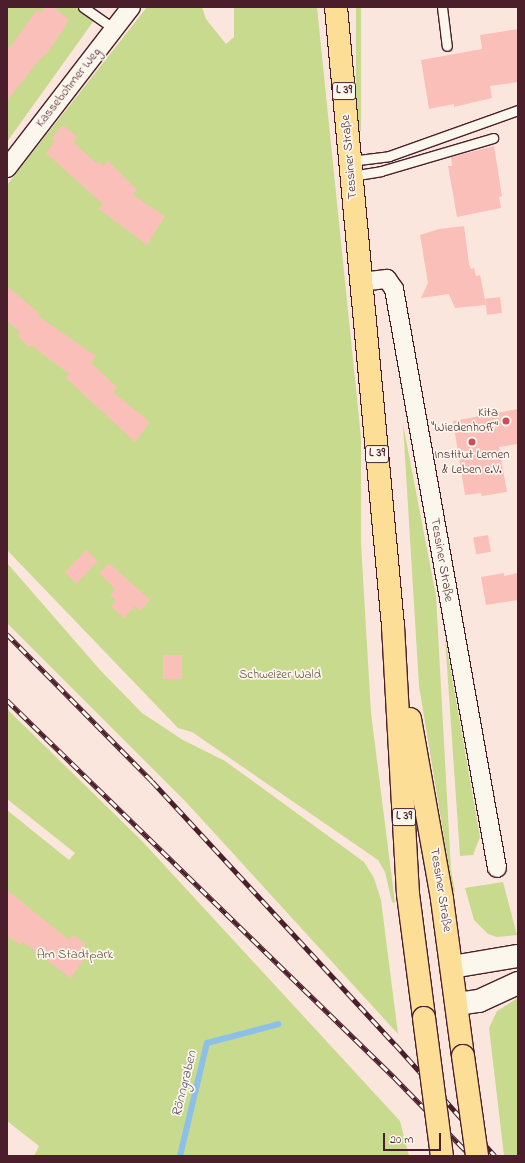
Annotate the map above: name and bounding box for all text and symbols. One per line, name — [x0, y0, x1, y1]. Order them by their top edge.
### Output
street label: Kassebohmer Weg — [33, 45, 105, 131]
road number: L 39 — [331, 81, 357, 101]
street label: Tessiner Straße — [339, 114, 361, 200]
place label: Kita "Wiedenhoff" — [431, 406, 498, 437]
marker: Kita "Wiedenhoff" — [501, 416, 511, 426]
marker: Institut Lernen & Leben e.V. — [467, 437, 477, 447]
road number: L 39 — [364, 444, 390, 464]
place label: Institut Lernen & Leben e.V. — [434, 448, 510, 479]
street label: Tessiner Straße — [426, 517, 456, 603]
park label: Schweizer Wald — [239, 667, 321, 683]
road number: L 39 — [391, 807, 417, 827]
street label: Tessiner Straße — [426, 847, 454, 933]
park label: Am Stadtpark — [37, 947, 113, 963]
water label: Rönngraben — [169, 1049, 201, 1119]
scale bar — [385, 1125, 443, 1151]
text: 20 m — [390, 1131, 413, 1149]

